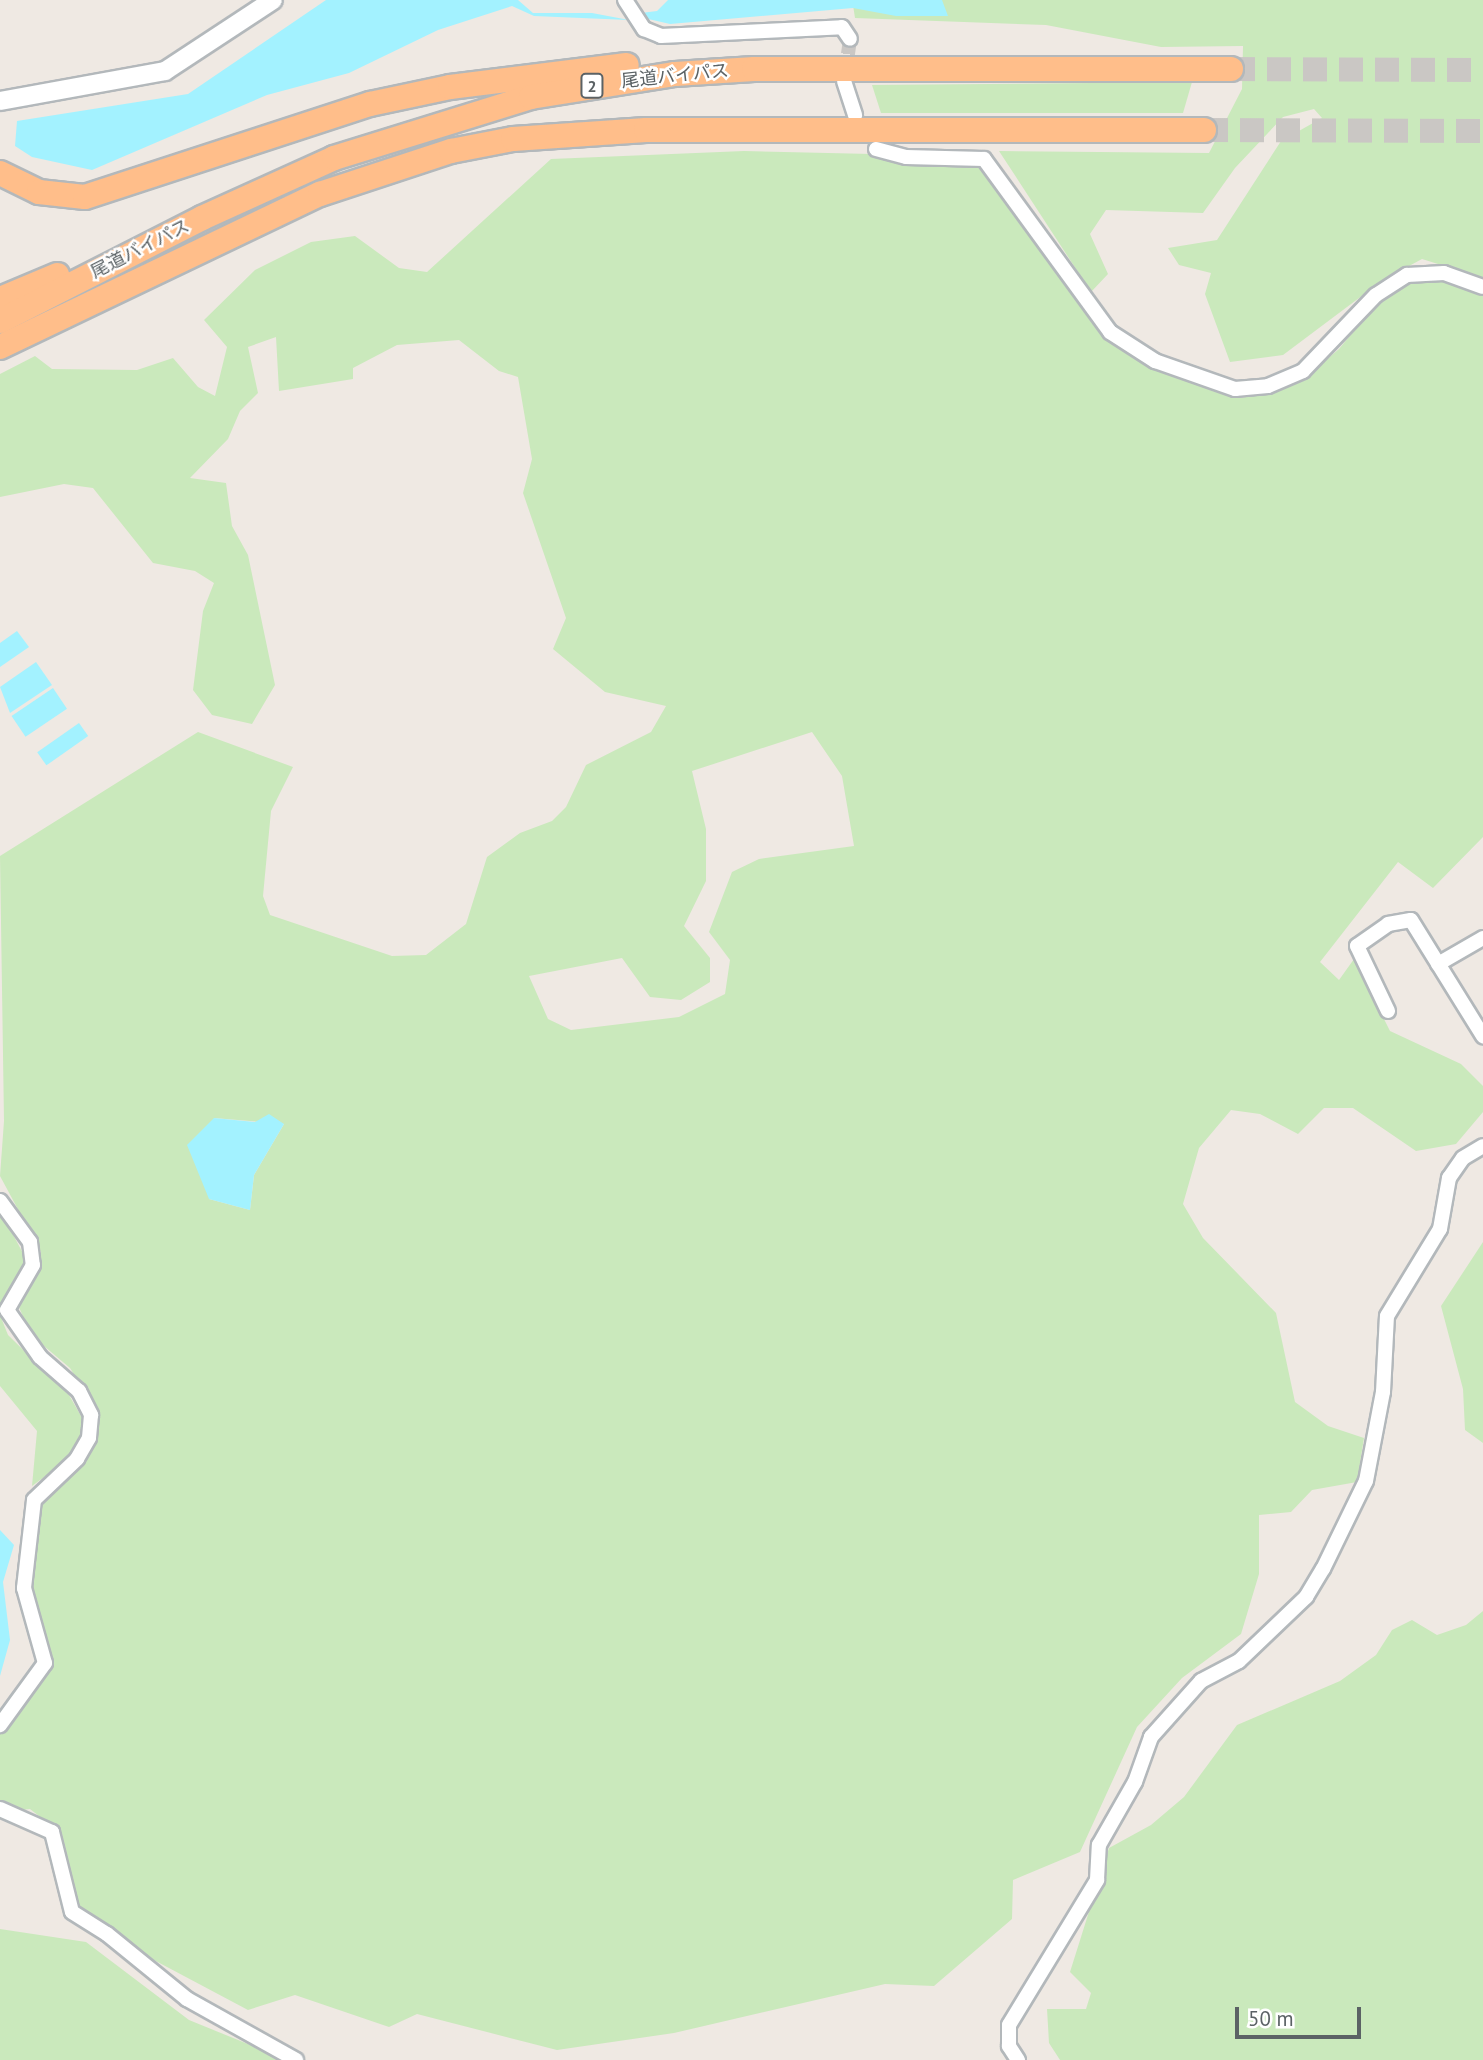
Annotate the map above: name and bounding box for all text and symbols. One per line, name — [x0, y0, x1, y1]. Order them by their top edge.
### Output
street label: 尾道バイパス — [620, 60, 730, 92]
road number: 2 — [580, 74, 604, 99]
street label: 尾道バイパス — [87, 215, 193, 283]
scale bar — [1238, 1994, 1364, 2038]
text: 50 m — [1248, 2005, 1294, 2032]

